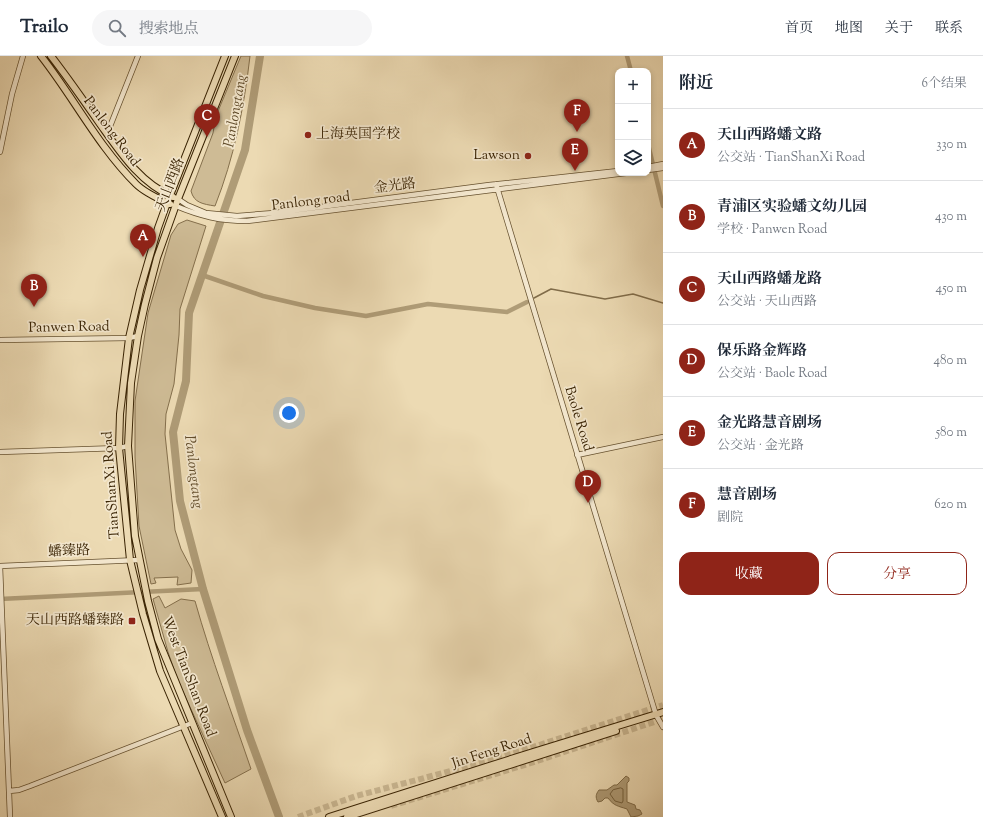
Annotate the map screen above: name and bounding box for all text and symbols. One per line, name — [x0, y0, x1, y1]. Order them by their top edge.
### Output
search box — [92, 10, 372, 46]
text: Trailo — [20, 14, 68, 41]
icon: search — [106, 17, 128, 39]
text: 搜索地点 — [138, 19, 199, 40]
text: 首页 — [785, 19, 813, 39]
text: 地图 — [835, 19, 863, 39]
text: 关于 — [885, 19, 913, 39]
text: 联系 — [935, 19, 963, 39]
map controls — [615, 68, 651, 176]
button: + — [615, 68, 651, 104]
water label: Panlongtang — [219, 72, 253, 149]
text: 附近 — [679, 72, 713, 96]
text: 6个结果 — [922, 75, 967, 93]
street label: Panlong Road — [78, 93, 144, 171]
pin: F — [564, 99, 590, 132]
pin: C — [194, 104, 220, 137]
button: − — [615, 104, 651, 140]
place label: 上海英国学校 — [316, 125, 400, 145]
text: 天山西路蟠文路 — [717, 125, 822, 146]
marker: 上海英国学校 — [303, 130, 313, 140]
text: A — [687, 136, 697, 154]
text: 330 m — [936, 136, 967, 154]
pin: E — [562, 138, 588, 171]
button: layers — [615, 140, 651, 176]
place label: Lawson — [473, 146, 520, 166]
text: 公交站 · TianShanXi Road — [717, 149, 865, 167]
marker: Lawson — [523, 151, 533, 161]
street label: 天山西路 — [152, 155, 190, 215]
street label: 金光路 — [373, 175, 417, 199]
street label: Panlong road — [271, 187, 351, 217]
text: 青浦区实验蟠文幼儿园 — [717, 197, 867, 218]
text: B — [688, 208, 696, 226]
text: 430 m — [935, 208, 967, 226]
text: 学校 · Panwen Road — [717, 221, 827, 239]
pin: A — [130, 224, 156, 257]
text: 天山西路蟠龙路 — [717, 269, 822, 290]
pin: B — [21, 274, 47, 307]
text: C — [687, 280, 697, 298]
text: 450 m — [936, 280, 967, 298]
text: 公交站 · 天山西路 — [717, 293, 817, 311]
street label: Panwen Road — [28, 317, 110, 339]
text: 保乐路金辉路 — [717, 341, 807, 362]
text: D — [687, 352, 697, 370]
text: 480 m — [934, 352, 967, 370]
text: 公交站 · Baole Road — [717, 365, 827, 383]
street label: Baole Road — [559, 384, 597, 454]
your location — [279, 403, 299, 423]
text: 金光路慧音剧场 — [717, 413, 822, 434]
text: E — [688, 424, 696, 442]
text: 580 m — [936, 424, 967, 442]
street label: TianShanXi Road — [98, 430, 126, 540]
water label: Panlongtang — [178, 434, 208, 511]
text: 公交站 · 金光路 — [717, 437, 804, 455]
pin: D — [575, 470, 601, 503]
text: 慧音剧场 — [717, 485, 777, 506]
text: F — [688, 496, 696, 514]
text: 620 m — [934, 496, 967, 514]
text: 剧院 — [717, 509, 743, 527]
street label: 蟠臻路 — [48, 541, 90, 563]
button: 收藏 — [679, 552, 819, 595]
button: 分享 — [827, 552, 967, 595]
place label: 天山西路蟠臻路 — [26, 611, 124, 631]
street label: West TianShan Road — [156, 614, 220, 740]
marker: 天山西路蟠臻路 — [127, 616, 137, 626]
street label: Jin Feng Road — [449, 730, 535, 775]

